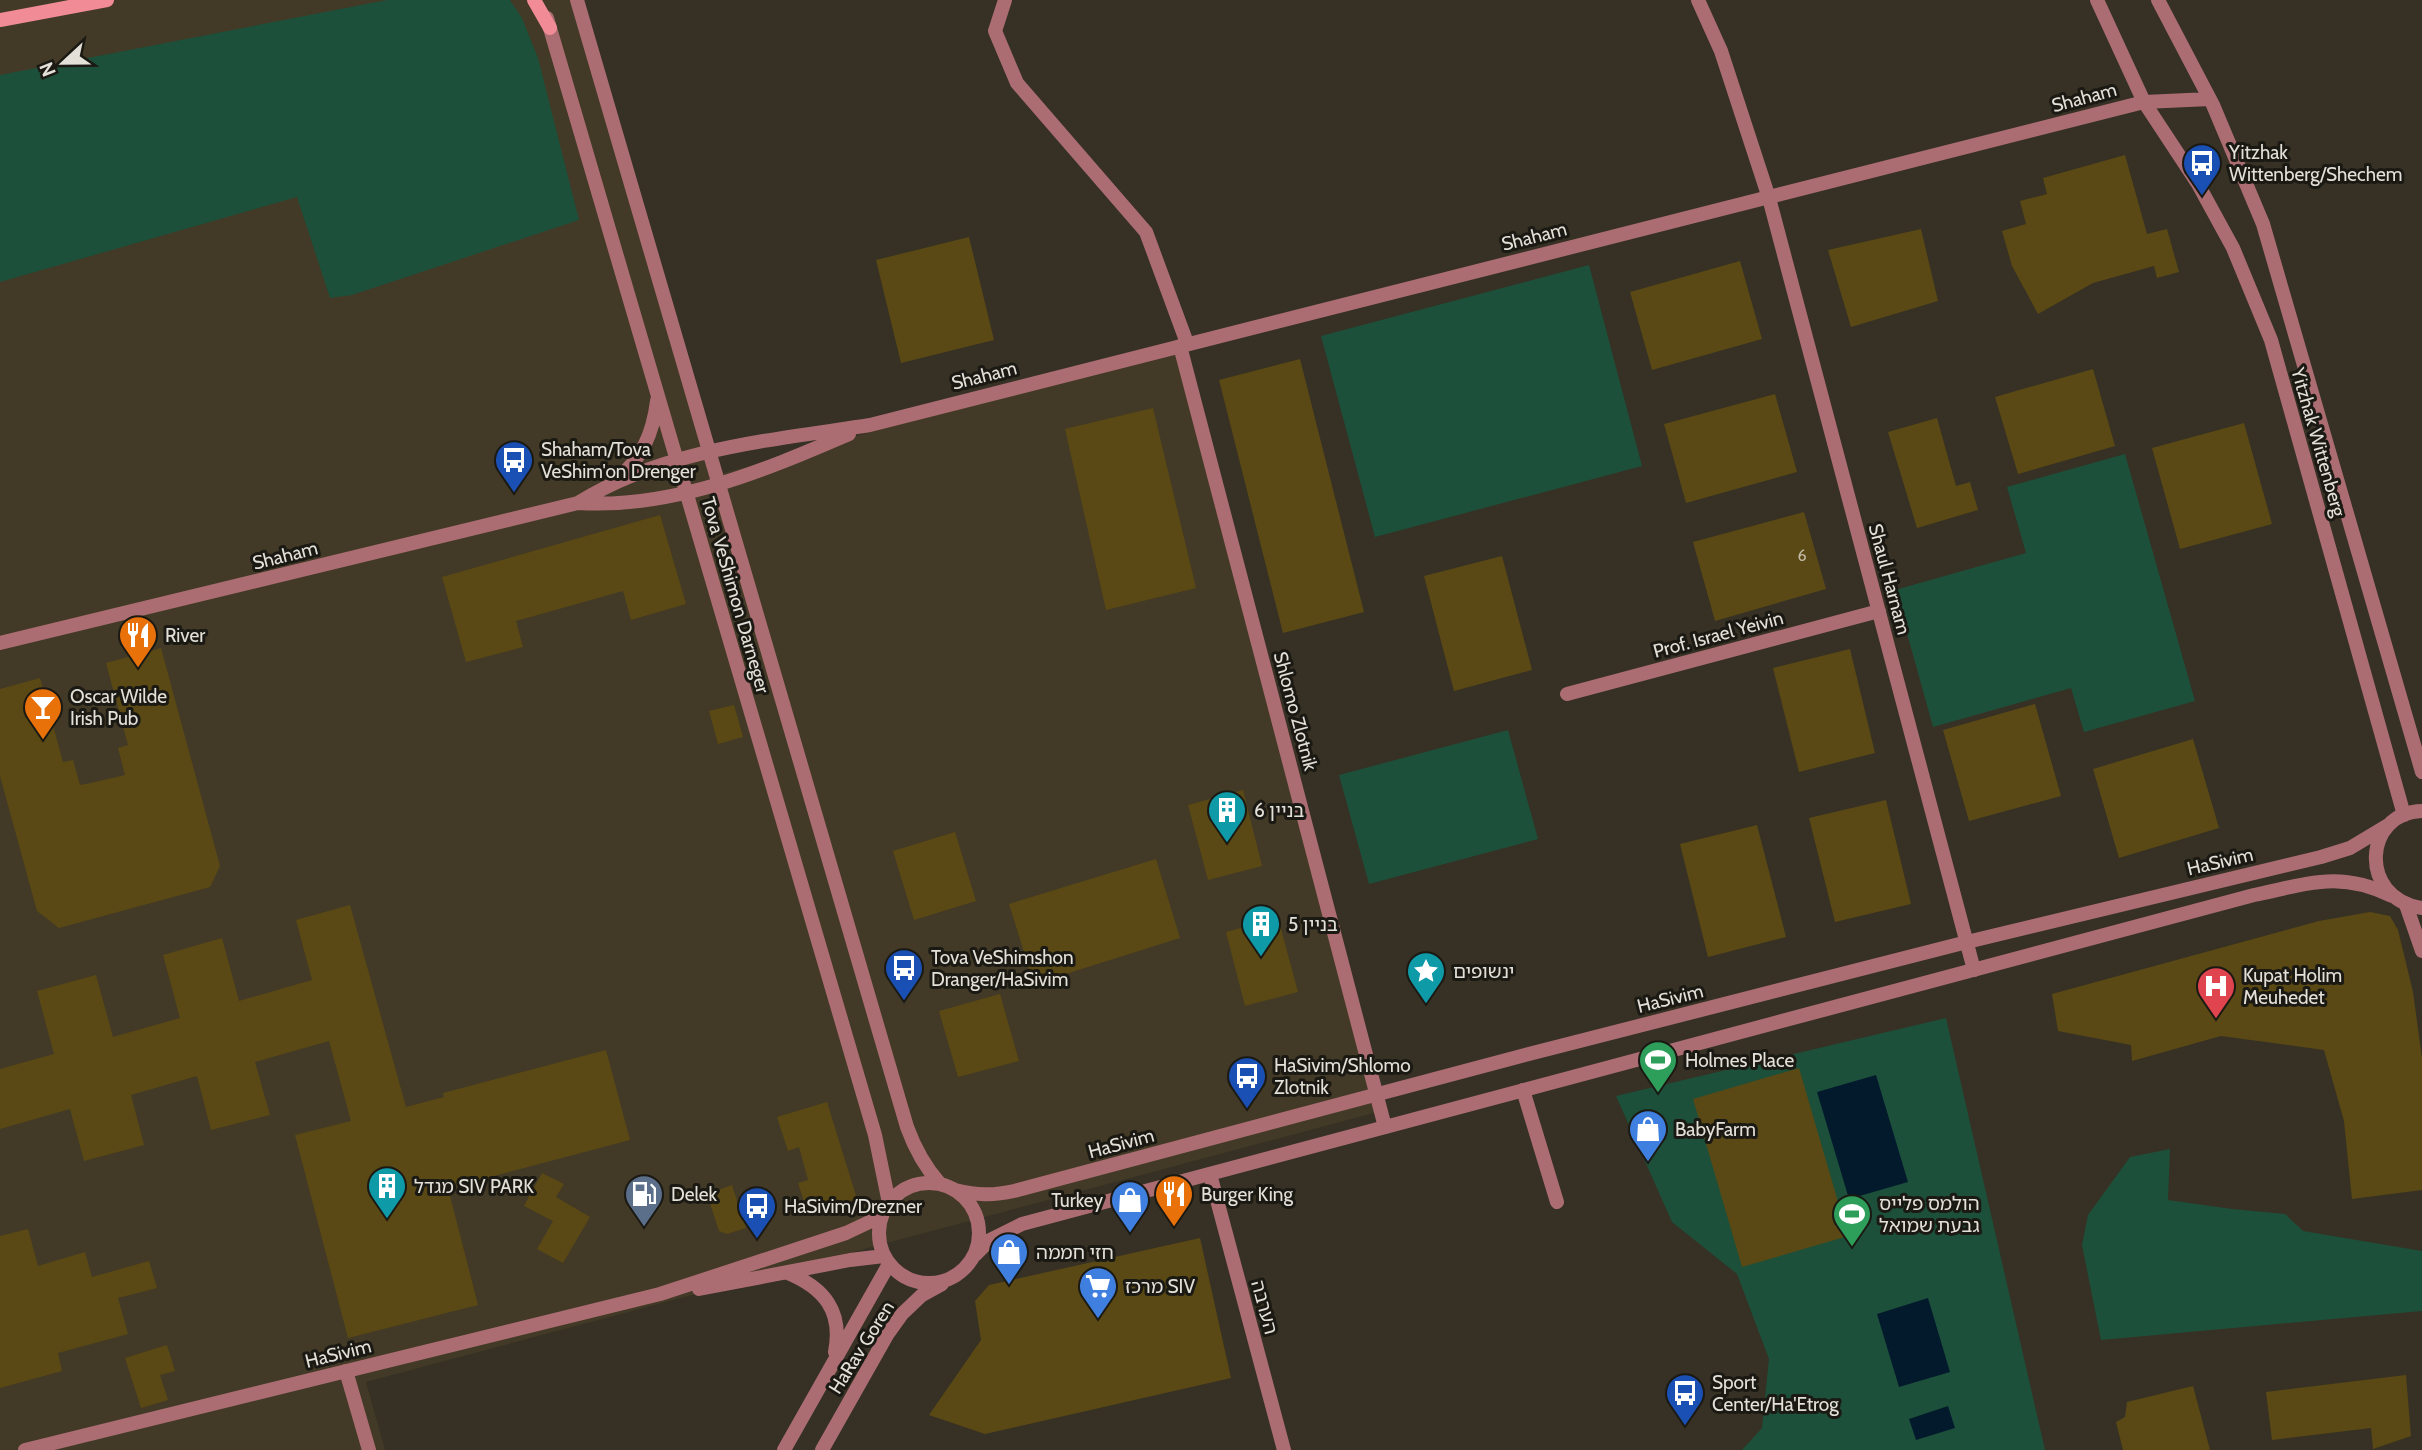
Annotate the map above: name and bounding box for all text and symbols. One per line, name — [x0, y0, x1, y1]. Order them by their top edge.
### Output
north arrow — [28, 28, 98, 98]
text: N — [35, 59, 61, 80]
street label: Shaham — [2049, 78, 2119, 117]
place label: Yitzhak Wittenberg/Shechem — [2228, 141, 2402, 186]
bus stop icon: Yitzhak Wittenberg/Shechem — [2181, 142, 2223, 197]
street label: Shaham — [1499, 217, 1569, 256]
street label: Shaham — [949, 356, 1019, 395]
street label: Yitzhak Wittenberg — [2286, 364, 2351, 520]
place label: Shaham/Tova VeShim'on Drenger — [541, 438, 696, 483]
bus stop icon: Shaham/Tova VeShim'on Drenger — [493, 439, 535, 494]
street label: Tova VeShimon Darneger — [696, 494, 775, 696]
street label: Shaul Harnam — [1864, 521, 1915, 637]
street label: Shaham — [250, 536, 320, 575]
house number: 6 — [1797, 546, 1807, 565]
street label: Prof. Israel Yeivin — [1651, 606, 1786, 663]
restaurant icon: River — [117, 614, 159, 669]
place label: River — [165, 624, 205, 647]
street label: Shlomo Zlotnik — [1269, 649, 1323, 774]
place label: Oscar Wilde Irish Pub — [70, 685, 167, 730]
bar icon: Oscar Wilde Irish Pub — [22, 686, 64, 741]
building icon: בניין 6 — [1206, 789, 1248, 844]
place label: בניין 6 — [1254, 799, 1304, 822]
street label: HaSivim — [2185, 843, 2255, 880]
building icon: בניין 5 — [1240, 903, 1282, 958]
place label: בניין 5 — [1288, 913, 1338, 936]
place label: Tova VeShimshon Dranger/HaSivim — [931, 946, 1074, 991]
bus stop icon: Tova VeShimshon Dranger/HaSivim — [883, 947, 925, 1002]
place icon: ינשופים — [1405, 950, 1447, 1005]
place label: ינשופים — [1453, 960, 1514, 983]
place label: Kupat Holim Meuhedet — [2243, 964, 2342, 1009]
hospital icon: Kupat Holim Meuhedet — [2195, 965, 2237, 1020]
street label: HaSivim — [1635, 979, 1706, 1018]
sports icon: Holmes Place — [1637, 1039, 1679, 1094]
place label: Holmes Place — [1685, 1049, 1794, 1072]
place label: HaSivim/Shlomo Zlotnik — [1274, 1054, 1411, 1099]
bus stop icon: HaSivim/Shlomo Zlotnik — [1226, 1055, 1268, 1110]
shop icon: BabyFarm — [1627, 1108, 1669, 1163]
place label: BabyFarm — [1675, 1118, 1756, 1141]
street label: HaSivim — [1086, 1124, 1157, 1163]
building icon: מגדל SIV PARK — [366, 1165, 408, 1220]
fuel station icon: Delek — [623, 1173, 665, 1228]
restaurant icon: Burger King — [1153, 1173, 1195, 1228]
place label: מגדל SIV PARK — [414, 1175, 534, 1198]
shop icon: Turkey — [1109, 1179, 1151, 1234]
place label: Delek — [671, 1183, 718, 1206]
place label: Burger King — [1201, 1183, 1293, 1206]
bus stop icon: HaSivim/Drezner — [736, 1185, 778, 1240]
place label: Turkey — [1051, 1189, 1103, 1212]
place label: הולמס פלייס גבעת שמואל — [1879, 1192, 1980, 1237]
sports icon: הולמס פלייס גבעת שמואל — [1831, 1193, 1873, 1248]
place label: HaSivim/Drezner — [784, 1195, 922, 1218]
shop icon: חזי חממה — [988, 1231, 1030, 1286]
place label: חזי חממה — [1036, 1241, 1114, 1264]
supermarket icon: מרכז SIV — [1077, 1265, 1119, 1320]
place label: מרכז SIV — [1125, 1275, 1195, 1298]
street label: הערבה — [1246, 1278, 1283, 1337]
street label: HaRav Goren — [824, 1297, 899, 1398]
street label: HaSivim — [303, 1334, 374, 1373]
place label: Sport Center/Ha'Etrog — [1712, 1371, 1839, 1416]
bus stop icon: Sport Center/Ha'Etrog — [1664, 1372, 1706, 1427]

